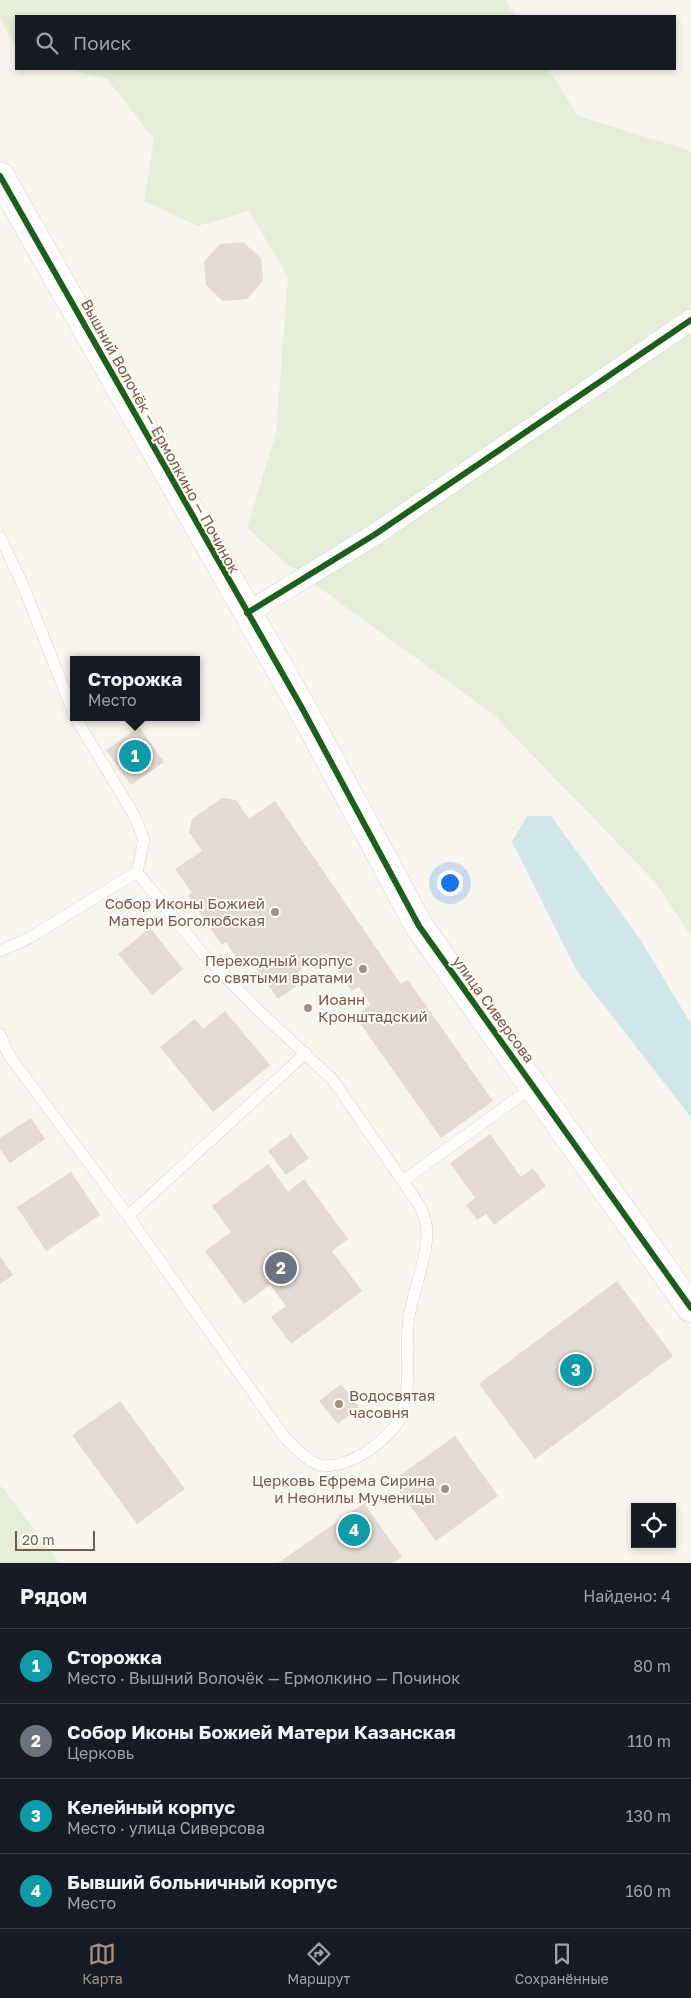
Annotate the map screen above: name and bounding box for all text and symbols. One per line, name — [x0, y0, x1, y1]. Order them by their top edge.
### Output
search box — [15, 15, 676, 70]
icon: search — [33, 29, 61, 57]
text: Поиск — [73, 31, 132, 54]
street label: Вышний Волочёк — Ермолкино — Починок — [78, 296, 244, 577]
popup — [70, 656, 200, 721]
text: Сторожка — [88, 667, 182, 690]
text: Место — [88, 690, 137, 710]
pin: 1 — [119, 737, 151, 775]
your location — [437, 870, 463, 896]
place label: Собор Иконы Божией Матери Боголюбская — [105, 894, 265, 929]
marker: Собор Иконы Божией Матери Боголюбская — [269, 906, 281, 918]
place label: Переходный корпус со святыми вратами — [203, 951, 353, 986]
street label: улица Сиверсова — [449, 952, 539, 1066]
marker: Переходный корпус со святыми вратами — [357, 963, 369, 975]
place label: Иоанн Кронштадский — [318, 990, 428, 1025]
marker: Иоанн Кронштадский — [302, 1002, 314, 1014]
pin: 2 — [265, 1249, 297, 1287]
pin: 3 — [560, 1351, 592, 1389]
place label: Водосвятая часовня — [349, 1386, 435, 1421]
marker: Водосвятая часовня — [333, 1398, 345, 1410]
place label: Церковь Ефрема Сирина и Неонилы Мученицы — [252, 1471, 435, 1506]
marker: Церковь Ефрема Сирина и Неонилы Мученицы — [439, 1483, 451, 1495]
map controls — [631, 1503, 676, 1548]
button: locate — [631, 1503, 676, 1548]
pin: 4 — [338, 1511, 370, 1549]
scale bar — [15, 1528, 95, 1551]
text: 20 m — [22, 1531, 55, 1548]
text: Рядом — [20, 1583, 87, 1609]
text: Найдено: 4 — [583, 1586, 671, 1606]
text: Сторожка — [67, 1645, 162, 1668]
text: 1 — [32, 1656, 40, 1676]
text: 80 m — [633, 1656, 671, 1676]
text: Место · Вышний Волочёк — Ермолкино — Починок — [67, 1668, 460, 1688]
text: Собор Иконы Божией Матери Казанская — [67, 1720, 456, 1743]
text: 2 — [31, 1731, 41, 1751]
text: 110 m — [627, 1731, 671, 1751]
text: Церковь — [67, 1743, 134, 1763]
text: Келейный корпус — [67, 1795, 235, 1818]
text: 3 — [31, 1806, 41, 1826]
text: 130 m — [626, 1806, 671, 1826]
text: Место · улица Сиверсова — [67, 1818, 265, 1838]
text: Бывший больничный корпус — [67, 1870, 337, 1893]
text: 4 — [31, 1881, 41, 1901]
text: 160 m — [625, 1881, 671, 1901]
text: Место — [67, 1893, 116, 1913]
tab: Карта — [82, 1940, 123, 1987]
tab: Маршрут — [287, 1940, 350, 1987]
tab: Сохранённые — [515, 1940, 609, 1987]

